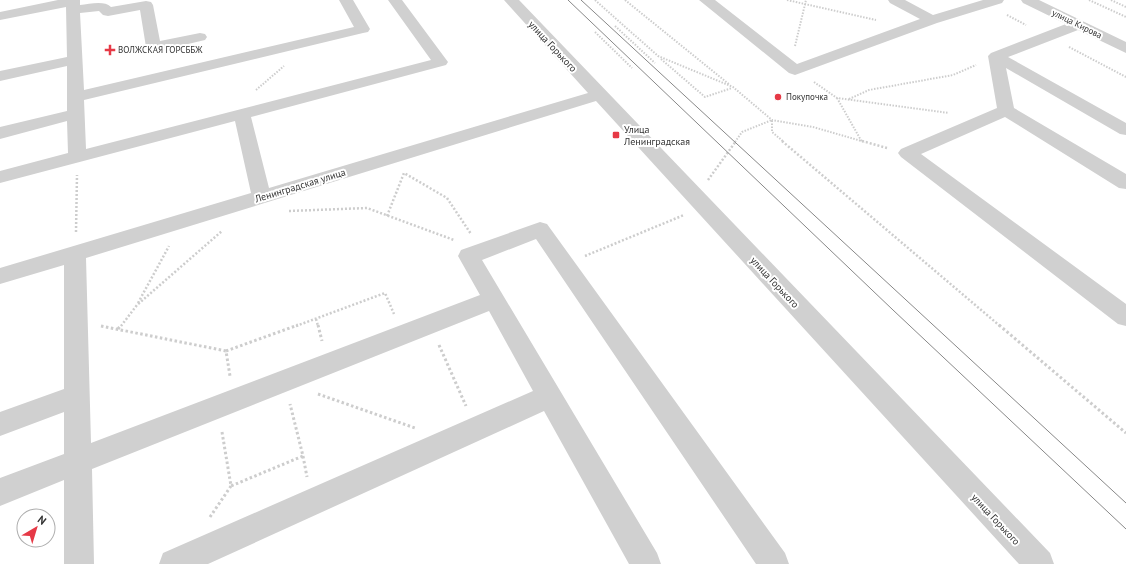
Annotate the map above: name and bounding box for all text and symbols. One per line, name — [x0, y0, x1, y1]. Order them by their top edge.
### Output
street label: улица Кирова — [1050, 7, 1104, 40]
street label: улица Горького — [525, 18, 580, 75]
place label: ВОЛЖСКАЯ ГОРСББЖ — [118, 44, 203, 55]
marker: ВОЛЖСКАЯ ГОРСББЖ — [105, 45, 115, 55]
place label: Покупочка — [786, 91, 828, 102]
marker: Покупочка — [773, 92, 783, 102]
place label: Улица Ленинградская — [623, 123, 690, 148]
marker: Улица Ленинградская — [611, 130, 621, 140]
street label: Ленинградская улица — [252, 165, 347, 206]
street label: улица Горького — [747, 254, 802, 311]
street label: улица Горького — [968, 491, 1023, 548]
north arrow — [16, 508, 56, 548]
text: N — [35, 512, 49, 528]

